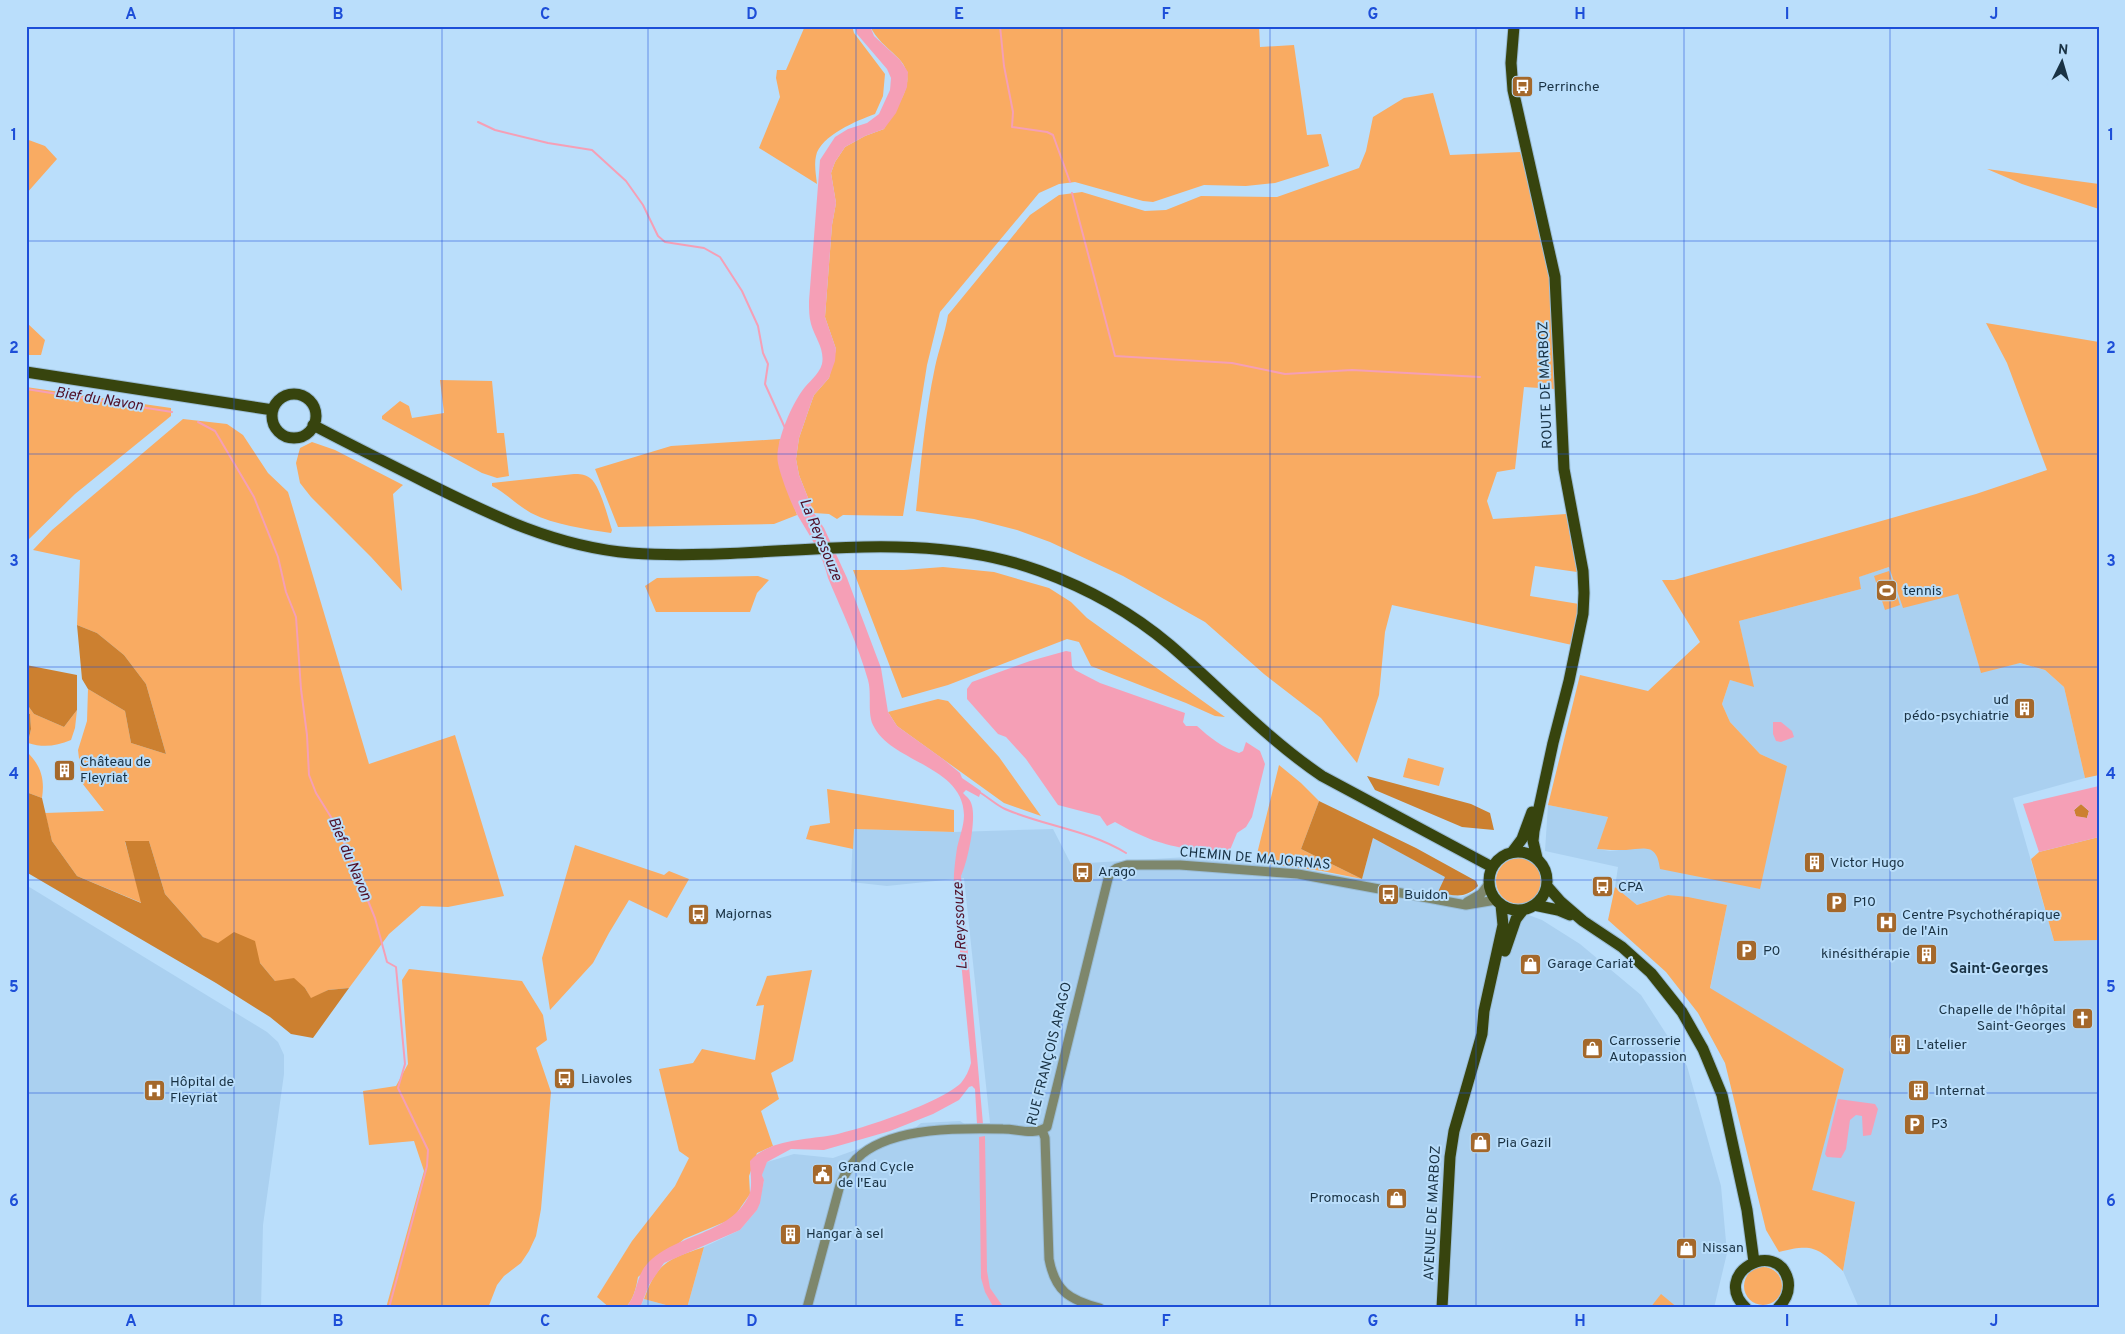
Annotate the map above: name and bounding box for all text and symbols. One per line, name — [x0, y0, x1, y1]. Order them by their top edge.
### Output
text: A — [125, 5, 137, 25]
text: B — [332, 5, 344, 25]
text: C — [540, 5, 550, 25]
text: D — [746, 5, 758, 25]
text: E — [954, 5, 964, 25]
text: F — [1161, 5, 1171, 25]
text: G — [1368, 5, 1378, 25]
text: H — [1574, 5, 1586, 25]
text: I — [1785, 5, 1789, 25]
text: J — [1990, 5, 1998, 25]
north arrow — [2038, 38, 2088, 88]
text: N — [2057, 42, 2069, 59]
bus stop icon: Perrinche — [1510, 75, 1534, 99]
place label: Perrinche — [1538, 79, 1600, 96]
text: 1 — [11, 126, 17, 146]
text: 1 — [2108, 126, 2114, 146]
street label: ROUTE DE MARBOZ — [1535, 321, 1557, 449]
text: 2 — [9, 339, 19, 359]
text: 2 — [2106, 339, 2116, 359]
water label: Bief du Navon — [54, 384, 144, 416]
water label: La Reyssouze — [794, 496, 846, 584]
text: 3 — [9, 552, 19, 572]
text: 3 — [2106, 552, 2116, 572]
sports icon: tennis — [1875, 579, 1899, 603]
place label: tennis — [1903, 583, 1942, 600]
place label: ud pédo-psychiatrie — [1904, 692, 2009, 725]
building icon: ud pédo-psychiatrie — [2013, 696, 2037, 720]
place label: Château de Fleyriat — [80, 754, 151, 787]
building icon: Château de Fleyriat — [52, 758, 76, 782]
text: 4 — [9, 765, 19, 785]
text: 4 — [2106, 765, 2116, 785]
water label: Bief du Navon — [323, 814, 375, 904]
street label: CHEMIN DE MAJORNAS — [1179, 844, 1331, 874]
building icon: Victor Hugo — [1802, 851, 1826, 875]
place label: Victor Hugo — [1830, 855, 1905, 872]
bus stop icon: Arago — [1070, 860, 1094, 884]
place label: Arago — [1098, 864, 1136, 881]
bus stop icon: CPA — [1590, 875, 1614, 899]
place label: CPA — [1618, 879, 1644, 896]
water label: La Reyssouze — [949, 882, 973, 970]
bus stop icon: Buidon — [1376, 883, 1400, 907]
place label: Buidon — [1404, 887, 1448, 904]
parking icon: P10 — [1825, 890, 1849, 914]
place label: P10 — [1853, 894, 1876, 911]
bus stop icon: Majornas — [687, 902, 711, 926]
place label: Majornas — [715, 906, 772, 923]
place label: Centre Psychothérapique de l'Ain — [1902, 907, 2060, 940]
hospital icon: Centre Psychothérapique de l'Ain — [1874, 911, 1898, 935]
parking icon: P0 — [1735, 939, 1759, 963]
building icon: kinésithérapie — [1914, 942, 1938, 966]
place label: P0 — [1763, 943, 1780, 960]
place label: kinésithérapie — [1821, 946, 1910, 963]
shop icon: Garage Cariat — [1519, 952, 1543, 976]
place label: Garage Cariat — [1547, 956, 1634, 973]
district label: Saint-Georges — [1949, 960, 2049, 979]
text: 5 — [9, 978, 19, 998]
text: 5 — [2106, 978, 2116, 998]
street label: RUE FRANÇOIS ARAGO — [1024, 980, 1076, 1128]
place label: Chapelle de l'hôpital Saint-Georges — [1939, 1002, 2066, 1035]
church icon: Chapelle de l'hôpital Saint-Georges — [2070, 1006, 2094, 1030]
place label: Carrosserie Autopassion — [1609, 1033, 1687, 1066]
building icon: L'atelier — [1888, 1033, 1912, 1057]
shop icon: Carrosserie Autopassion — [1581, 1037, 1605, 1061]
place label: L'atelier — [1916, 1037, 1968, 1054]
bus stop icon: Liavoles — [553, 1067, 577, 1091]
place label: Liavoles — [581, 1071, 632, 1088]
place label: Hôpital de Fleyriat — [170, 1074, 234, 1107]
hospital icon: Hôpital de Fleyriat — [142, 1078, 166, 1102]
building icon: Internat — [1907, 1079, 1931, 1103]
place label: Internat — [1935, 1083, 1985, 1100]
parking icon: P3 — [1903, 1112, 1927, 1136]
place label: P3 — [1931, 1116, 1948, 1133]
shop icon: Pia Gazil — [1469, 1131, 1493, 1155]
place label: Pia Gazil — [1497, 1135, 1551, 1152]
street label: AVENUE DE MARBOZ — [1421, 1145, 1445, 1281]
place label: Grand Cycle de l'Eau — [838, 1159, 914, 1192]
public building icon: Grand Cycle de l'Eau — [810, 1163, 834, 1187]
shop icon: Promocash — [1384, 1186, 1408, 1210]
place label: Promocash — [1310, 1190, 1380, 1207]
text: 6 — [9, 1192, 19, 1212]
text: 6 — [2106, 1192, 2116, 1212]
building icon: Hangar à sel — [778, 1222, 802, 1246]
place label: Hangar à sel — [806, 1226, 884, 1243]
shop icon: Nissan — [1674, 1236, 1698, 1260]
place label: Nissan — [1702, 1240, 1744, 1257]
text: A — [125, 1312, 137, 1332]
text: B — [332, 1312, 344, 1332]
text: C — [540, 1312, 550, 1332]
text: D — [746, 1312, 758, 1332]
text: E — [954, 1312, 964, 1332]
text: F — [1161, 1312, 1171, 1332]
text: G — [1368, 1312, 1378, 1332]
text: H — [1574, 1312, 1586, 1332]
text: I — [1785, 1312, 1789, 1332]
text: J — [1990, 1312, 1998, 1332]

